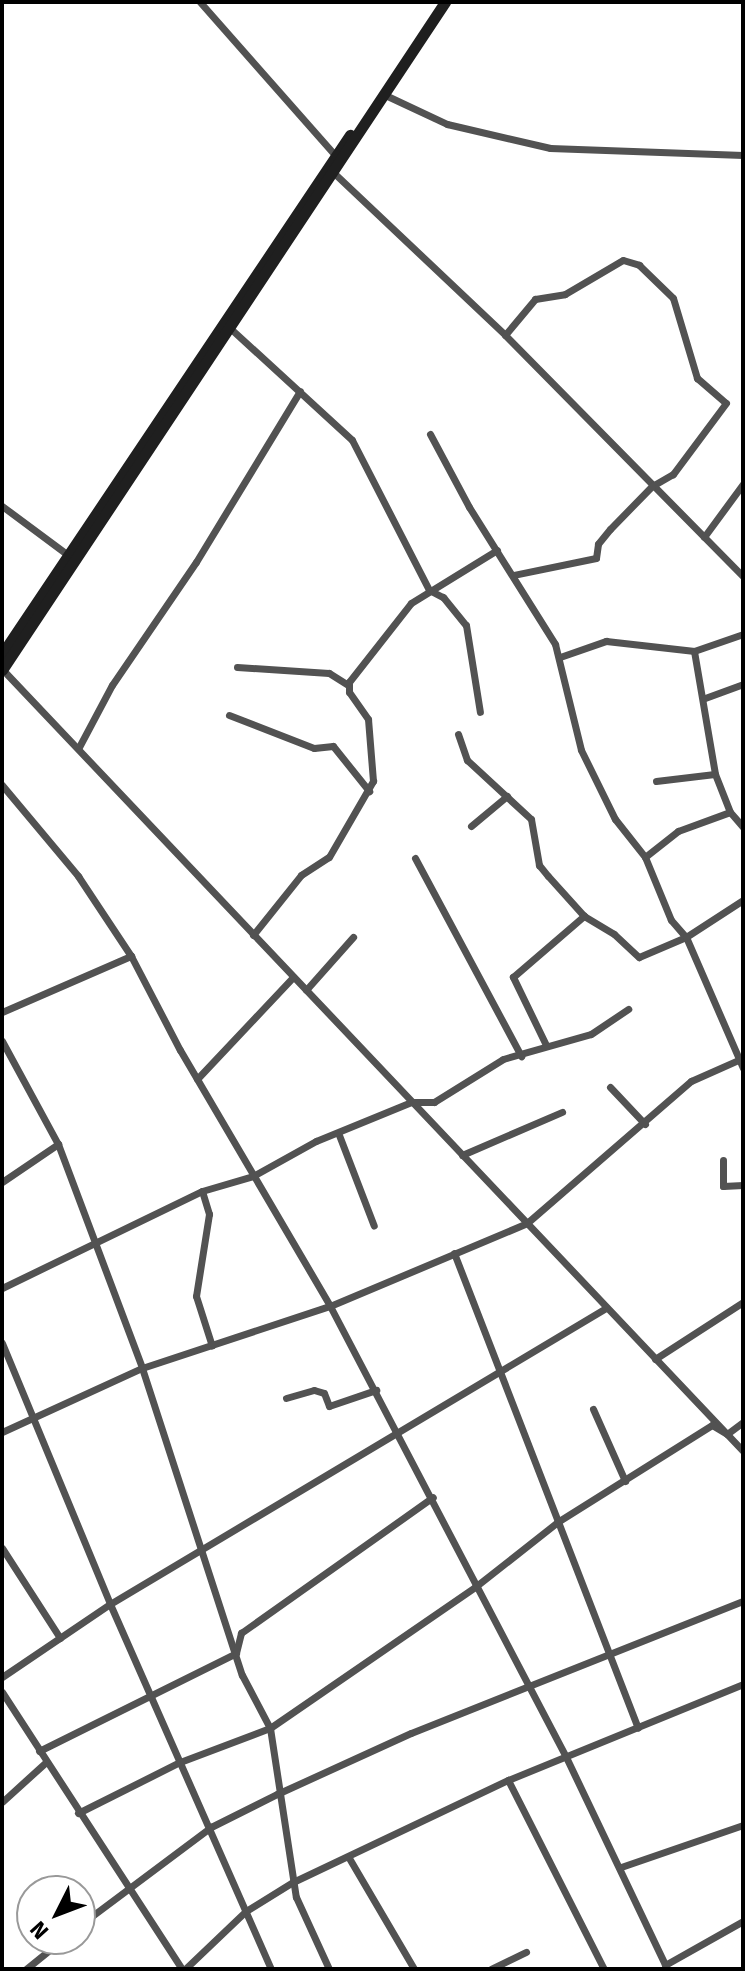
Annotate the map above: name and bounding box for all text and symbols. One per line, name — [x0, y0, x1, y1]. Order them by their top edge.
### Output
north arrow — [16, 1875, 96, 1955]
text: N — [24, 1916, 54, 1945]

